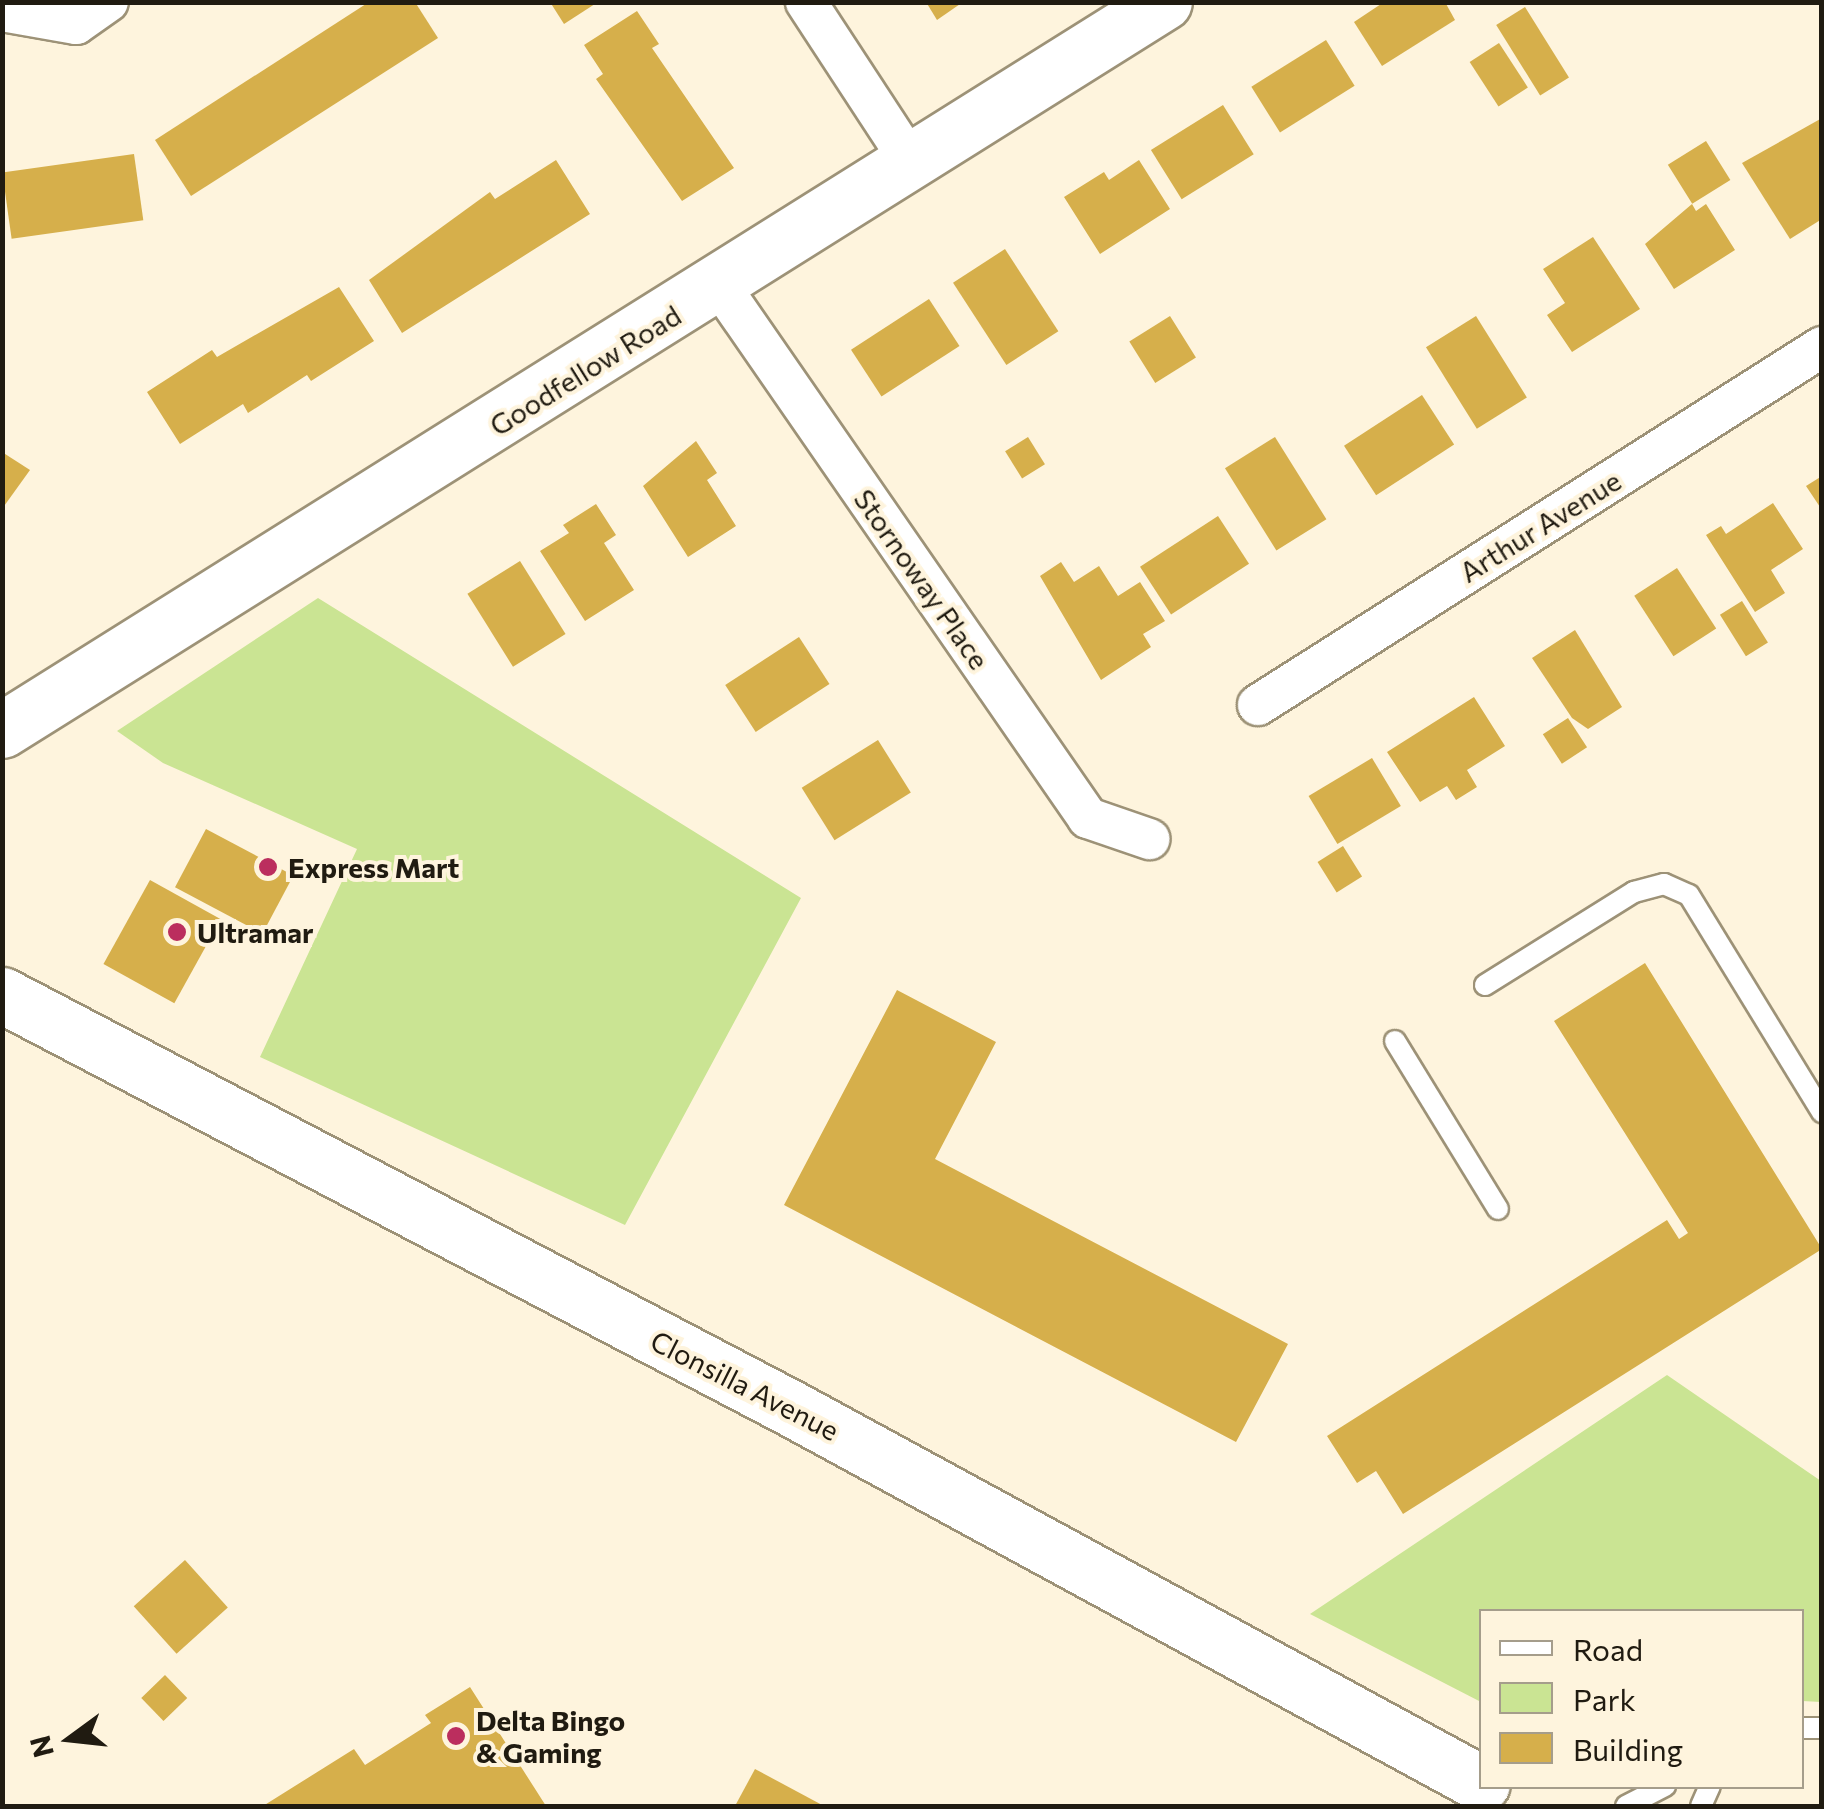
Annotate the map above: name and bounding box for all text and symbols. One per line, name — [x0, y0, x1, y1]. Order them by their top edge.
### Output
street label: Goodfellow Road — [483, 298, 687, 442]
street label: Arthur Avenue — [1453, 463, 1627, 589]
street label: Stornoway Place — [847, 483, 997, 675]
place label: Express Mart — [288, 850, 459, 884]
marker: Express Mart — [257, 856, 279, 878]
place label: Ultramar — [197, 915, 314, 949]
marker: Ultramar — [166, 921, 188, 943]
street label: Clonsilla Avenue — [645, 1323, 845, 1447]
legend — [1479, 1609, 1804, 1789]
text: Road — [1573, 1630, 1643, 1667]
text: Park — [1573, 1680, 1636, 1717]
north arrow — [20, 1689, 120, 1789]
place label: Delta Bingo & Gaming — [476, 1703, 625, 1769]
marker: Delta Bingo & Gaming — [445, 1725, 467, 1747]
text: Building — [1573, 1730, 1683, 1767]
text: N — [22, 1732, 60, 1761]

